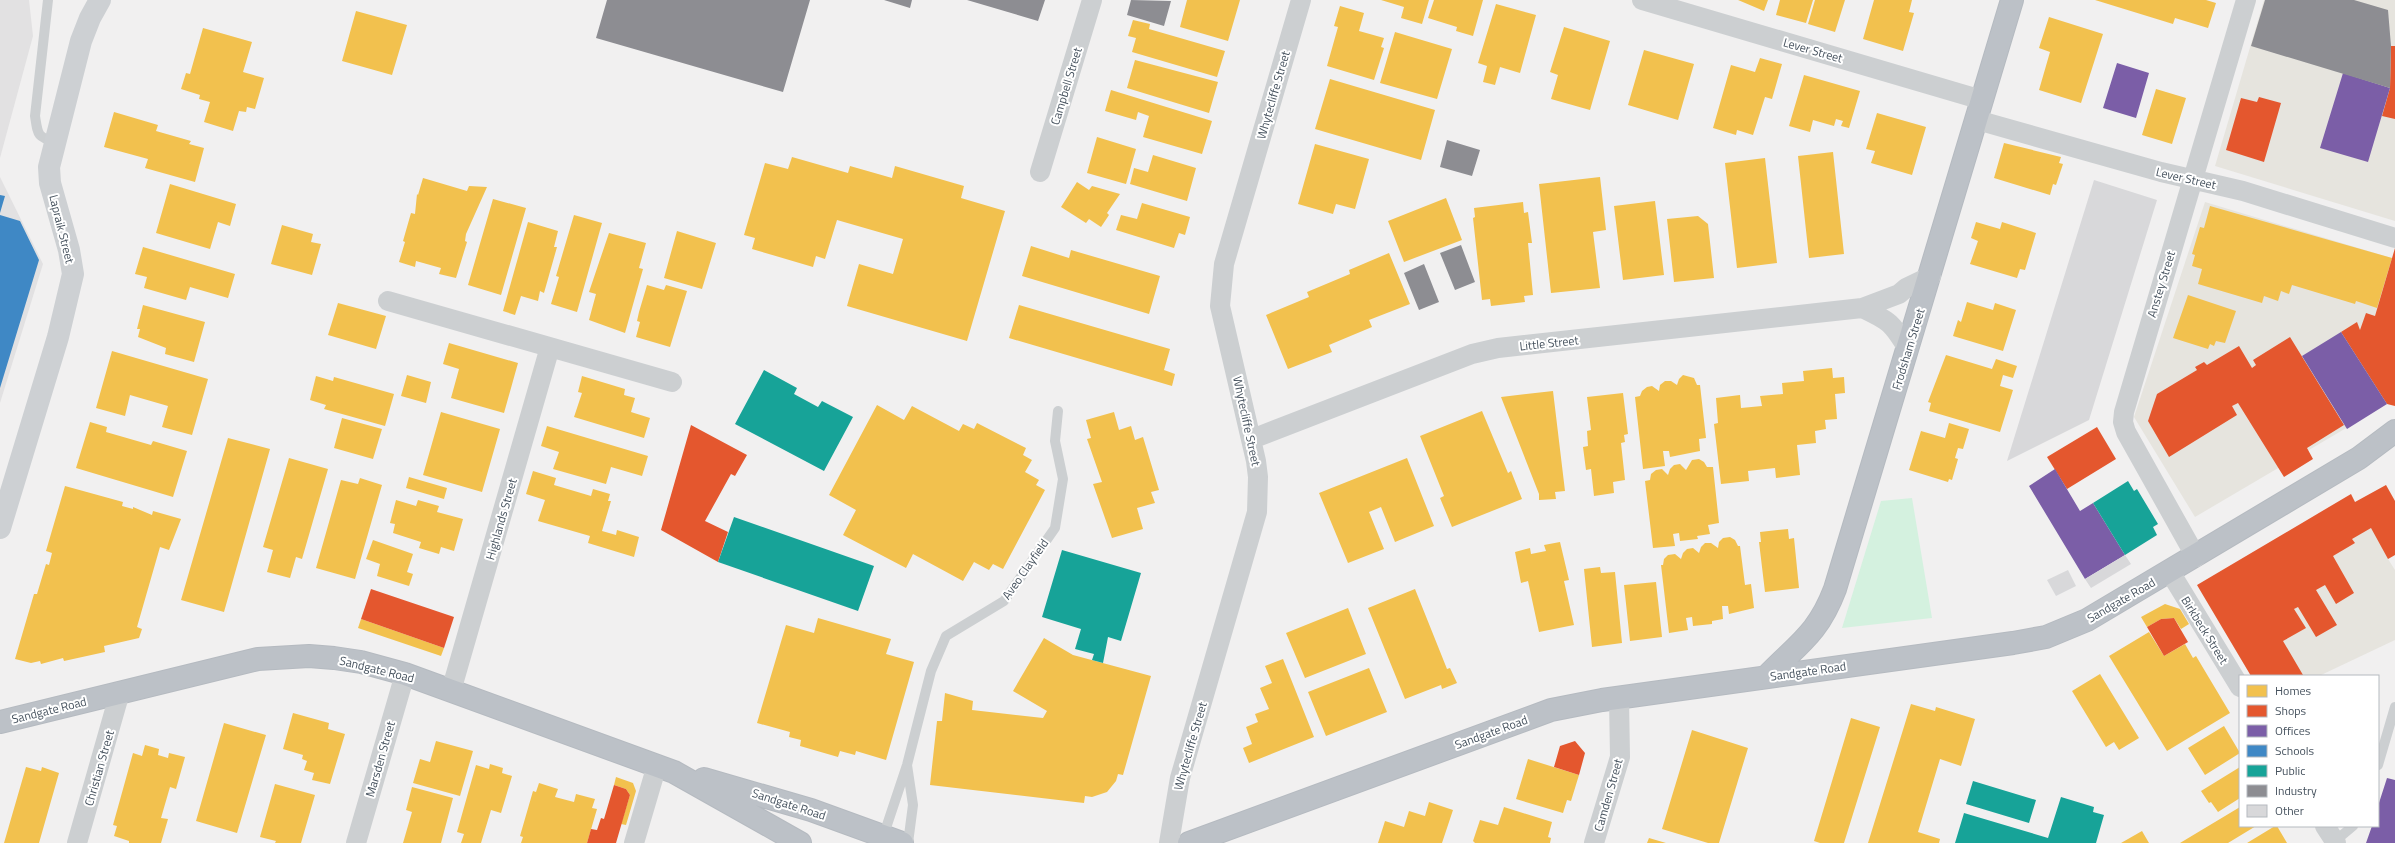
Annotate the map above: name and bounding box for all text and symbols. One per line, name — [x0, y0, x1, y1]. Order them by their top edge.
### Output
street label: Lever Street — [1781, 32, 1846, 68]
street label: Campbell Street — [1045, 44, 1087, 127]
street label: Whytecliffe Street — [1251, 48, 1295, 141]
street label: Lever Street — [2154, 162, 2219, 194]
street label: Lapraik Street — [44, 193, 80, 266]
street label: Anstey Street — [2142, 248, 2180, 320]
street label: Frodsham Street — [1887, 305, 1930, 392]
street label: Little Street — [1519, 330, 1580, 356]
street label: Whytecliffe Street — [1228, 374, 1266, 468]
street label: Highlands Street — [480, 475, 522, 562]
street label: Aveo Clayfield — [997, 535, 1053, 603]
street label: Sandgate Road — [2083, 573, 2159, 627]
street label: Birkbeck Street — [2177, 592, 2234, 668]
street label: Sandgate Road — [338, 651, 416, 687]
street label: Sandgate Road — [1769, 656, 1847, 686]
legend — [2239, 675, 2379, 827]
text: Homes — [2275, 681, 2311, 700]
street label: Sandgate Road — [10, 692, 88, 728]
street label: Whytecliffe Street — [1168, 699, 1212, 792]
text: Shops — [2275, 701, 2307, 720]
street label: Sandgate Road — [1452, 710, 1530, 754]
street label: Marsden Street — [360, 718, 400, 799]
text: Offices — [2275, 721, 2311, 740]
street label: Christian Street — [79, 727, 119, 808]
text: Schools — [2275, 741, 2315, 760]
street label: Camden Street — [1589, 756, 1628, 834]
text: Public — [2275, 761, 2305, 780]
text: Industry — [2275, 781, 2317, 800]
street label: Sandgate Road — [750, 783, 828, 825]
text: Other — [2275, 801, 2304, 820]

